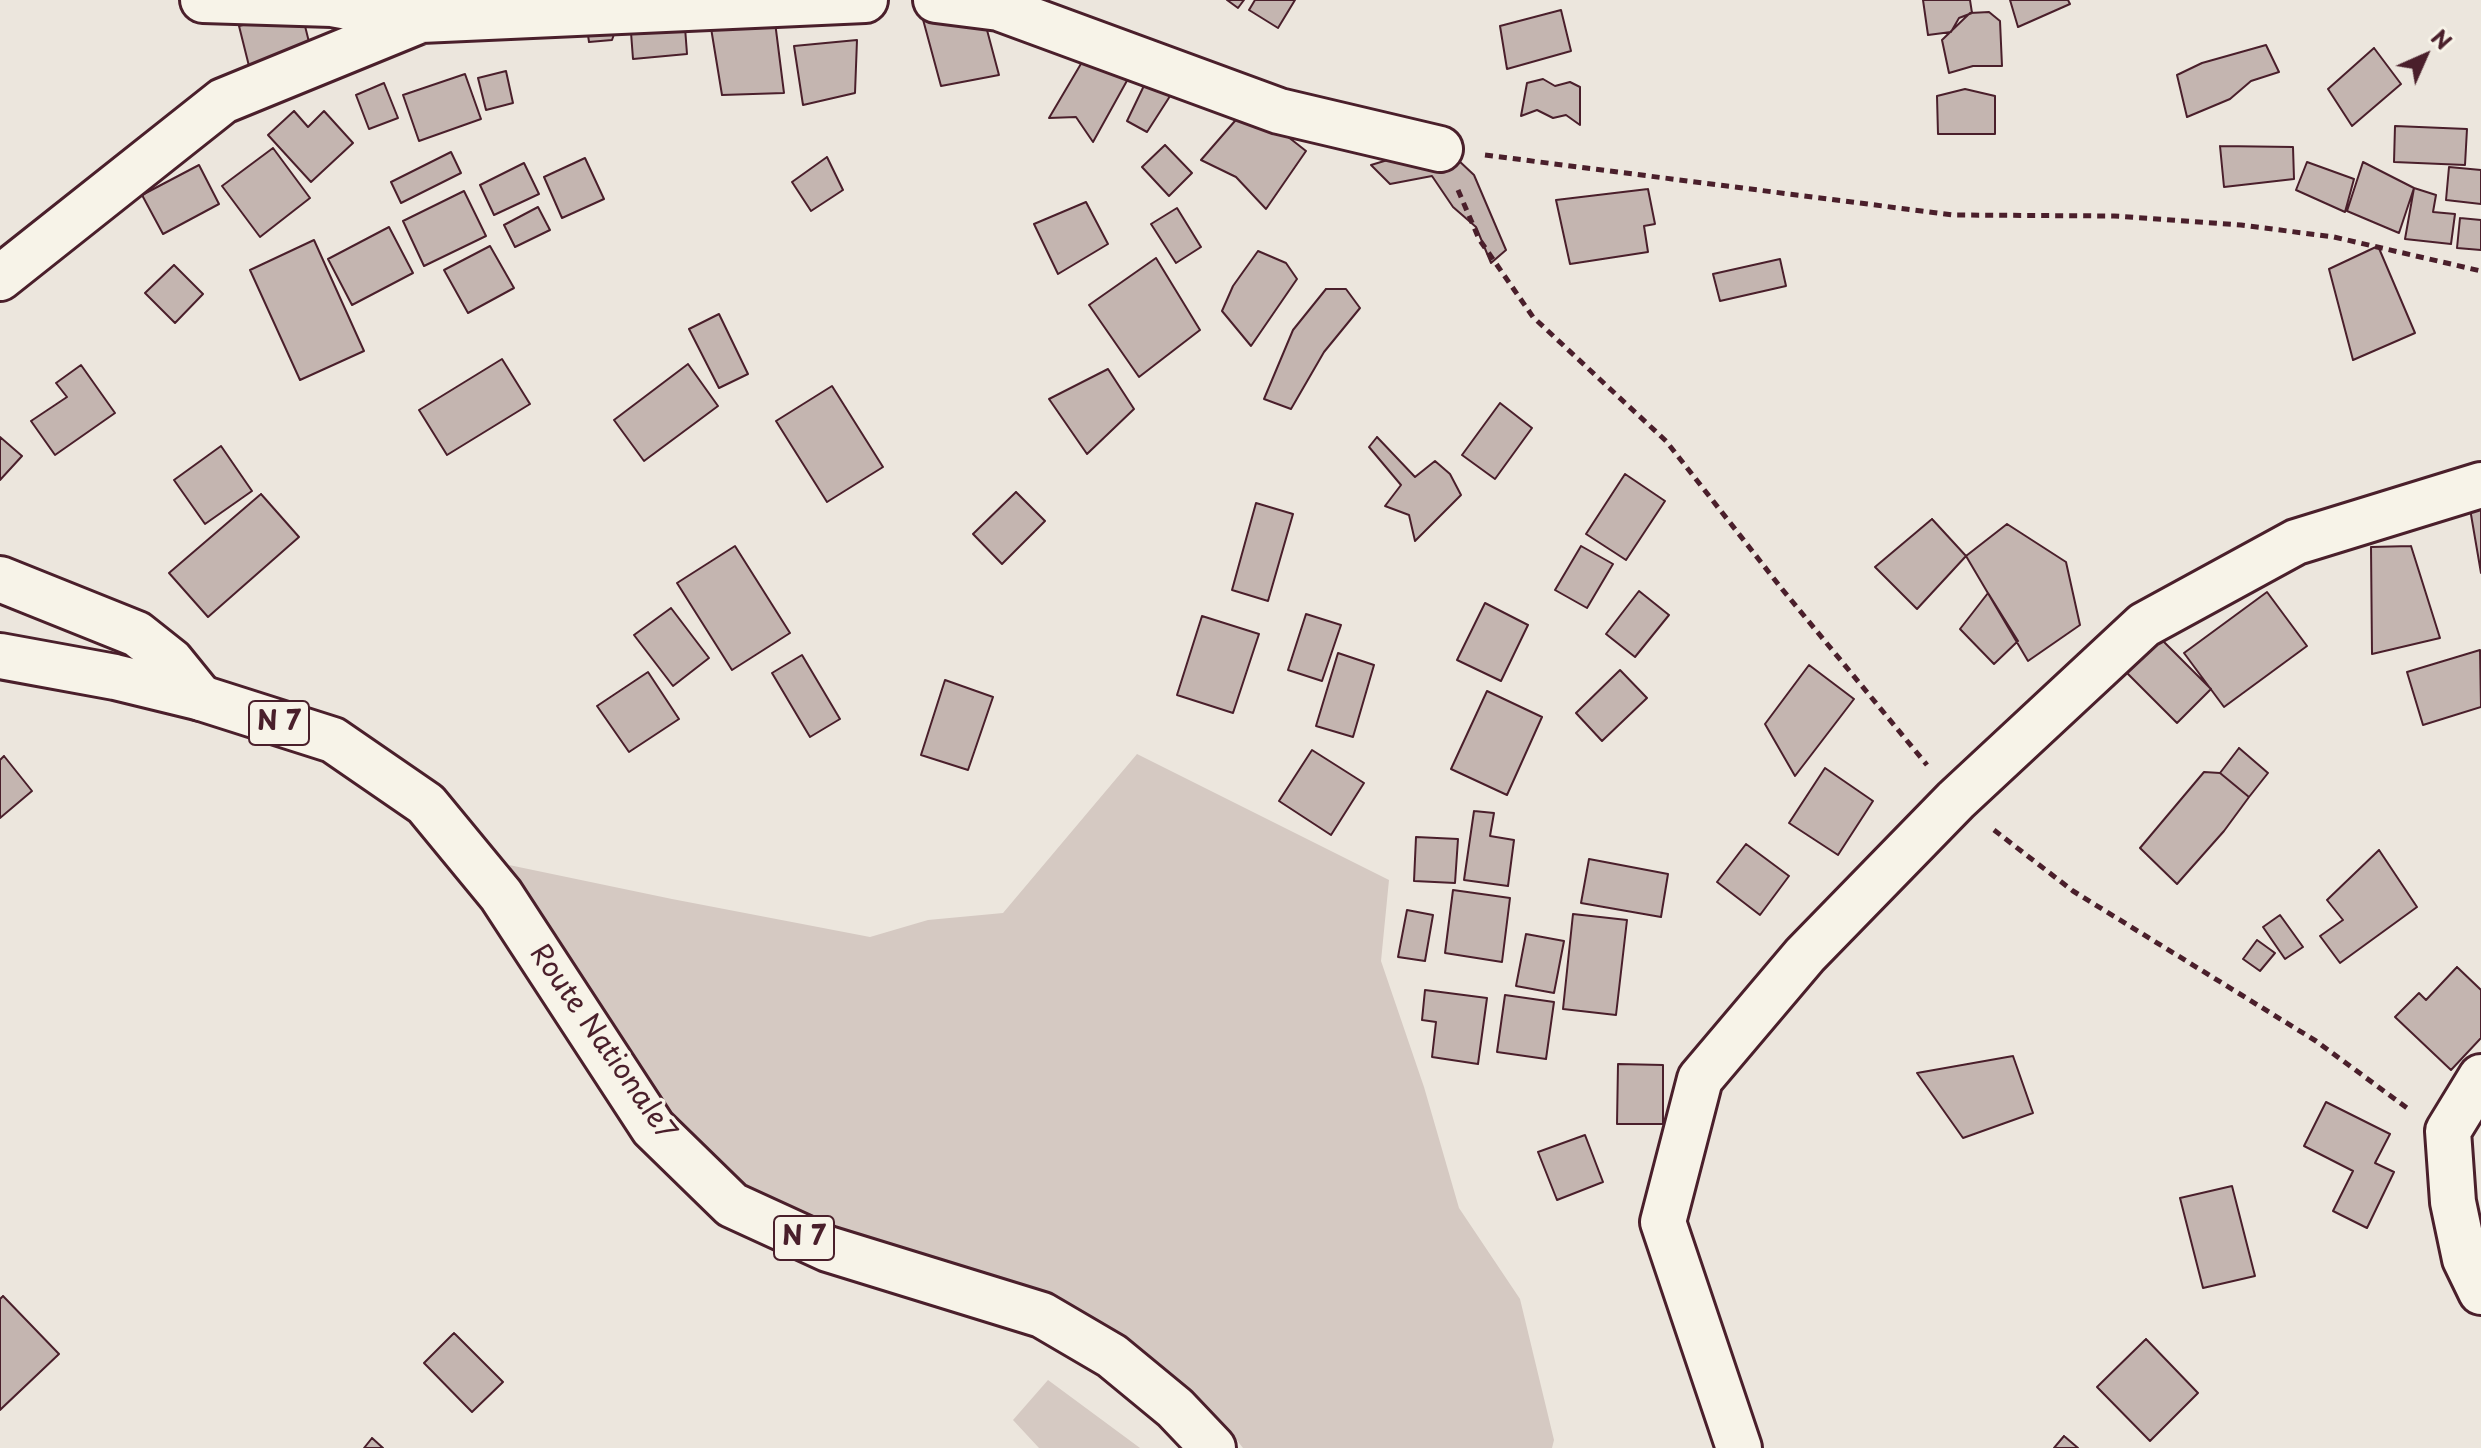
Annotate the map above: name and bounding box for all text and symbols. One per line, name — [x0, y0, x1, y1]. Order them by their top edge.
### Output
north arrow — [2385, 16, 2465, 96]
text: N — [2424, 21, 2460, 57]
road number: N 7 — [249, 701, 309, 745]
street label: Route Nationale7 — [522, 938, 682, 1148]
road number: N 7 — [774, 1216, 834, 1260]

